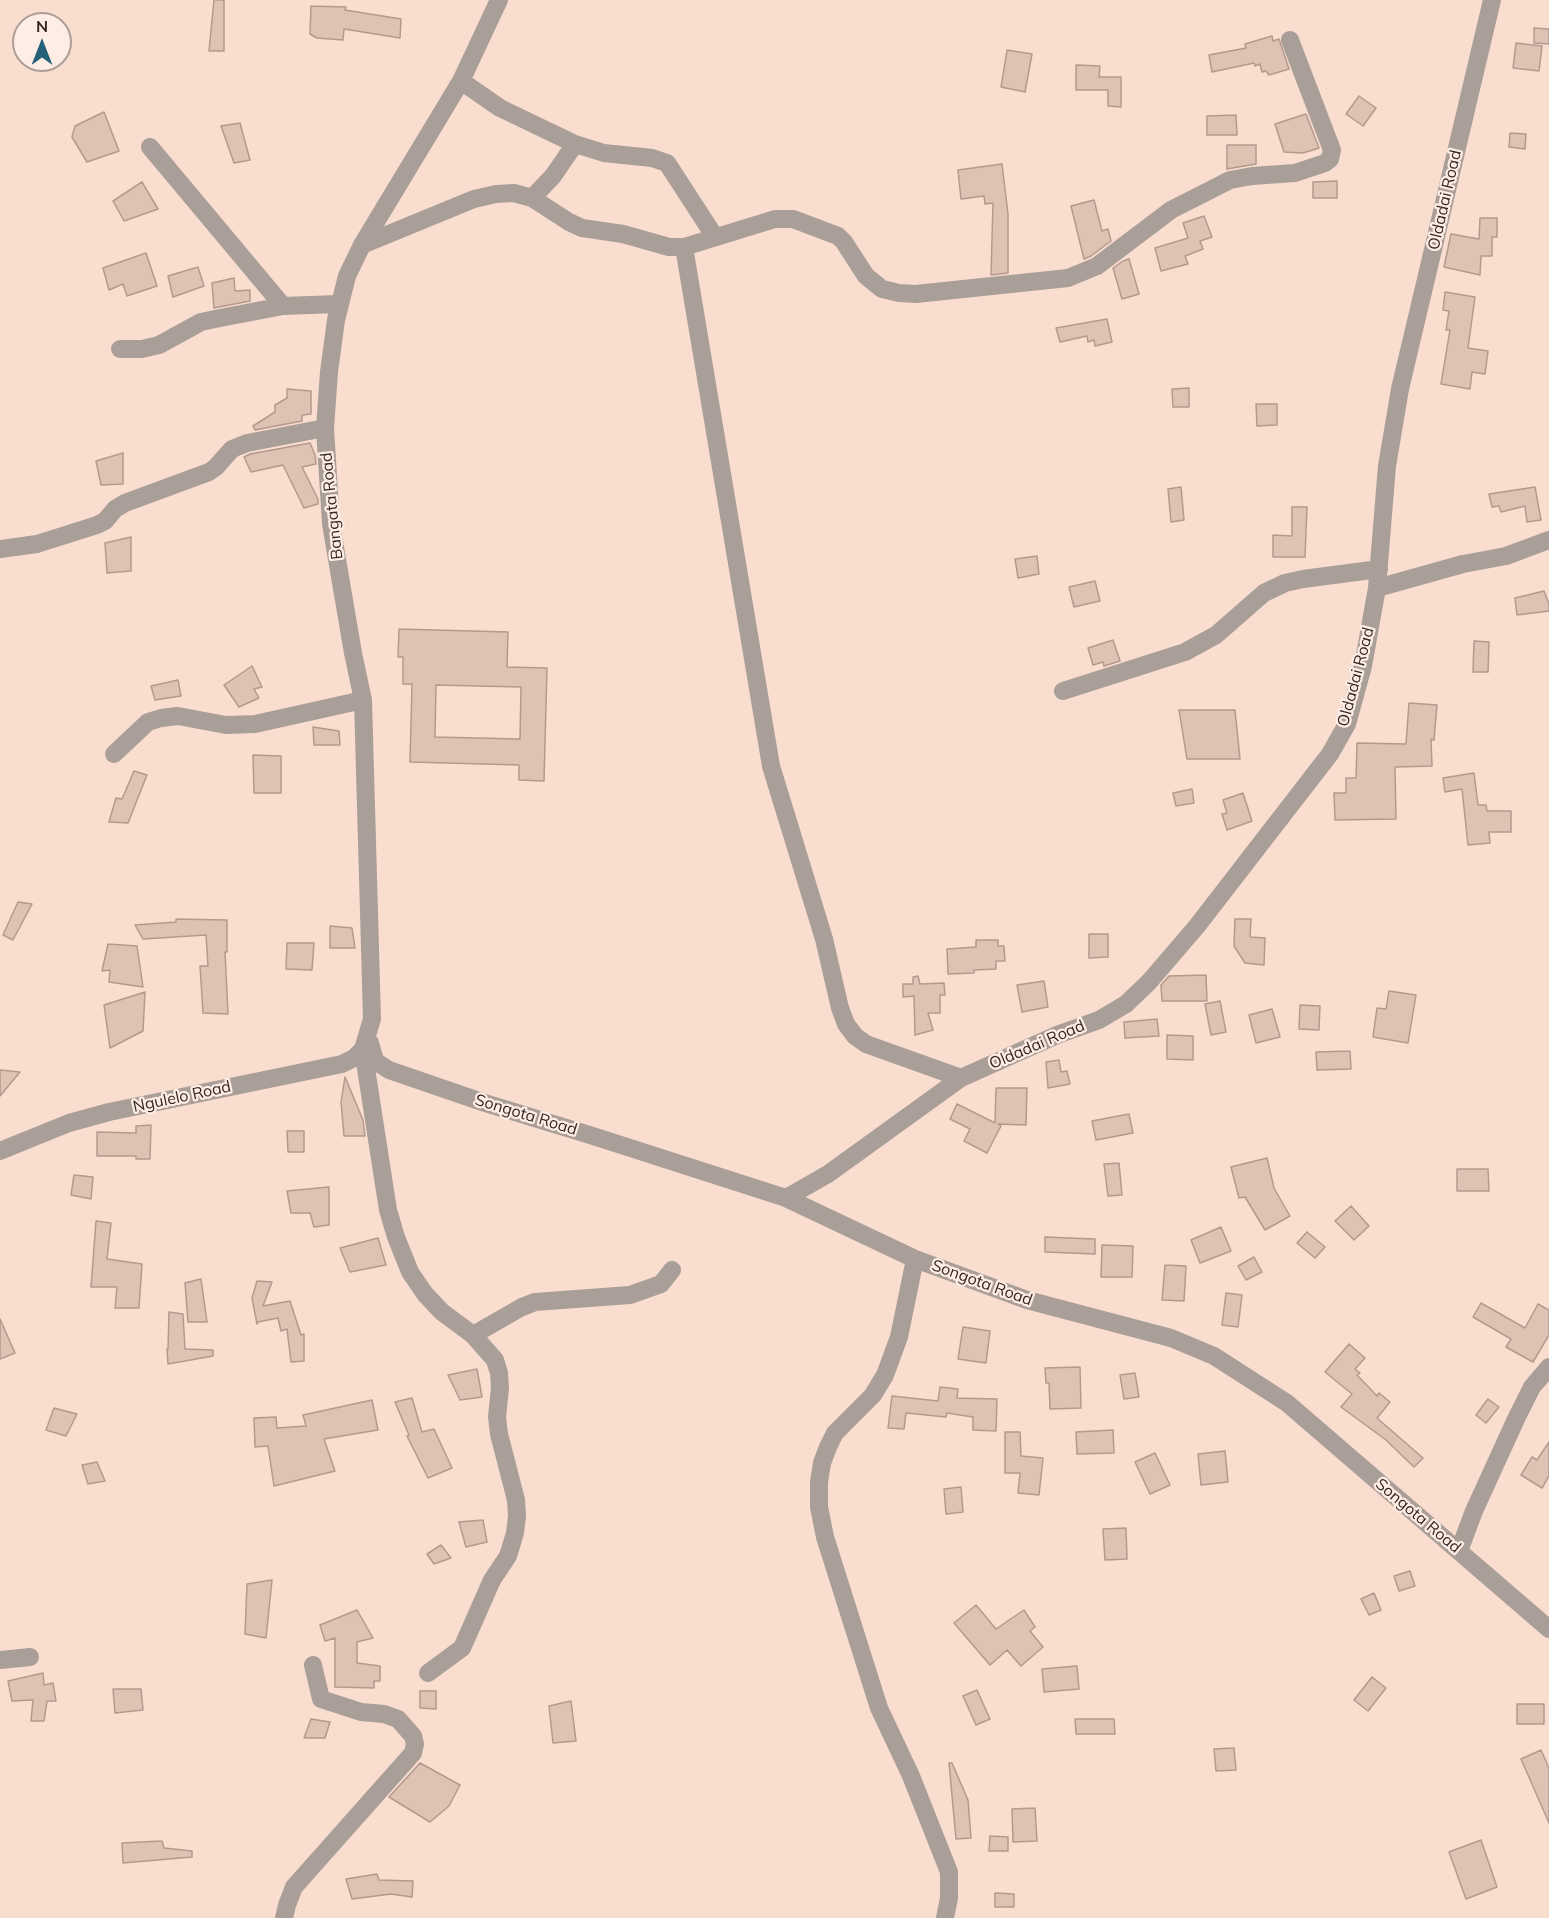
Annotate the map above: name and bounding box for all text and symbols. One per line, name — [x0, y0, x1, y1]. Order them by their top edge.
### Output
north arrow — [12, 12, 72, 72]
text: N — [36, 16, 48, 36]
street label: Oldadai Road — [1424, 148, 1466, 252]
street label: Bangata Road — [317, 451, 347, 561]
street label: Oldadai Road — [1334, 625, 1378, 729]
street label: Oldadai Road — [986, 1016, 1088, 1074]
street label: Ngulelo Road — [131, 1077, 233, 1117]
street label: Songota Road — [473, 1090, 579, 1140]
street label: Songota Road — [929, 1256, 1035, 1310]
street label: Songota Road — [1371, 1475, 1465, 1557]

